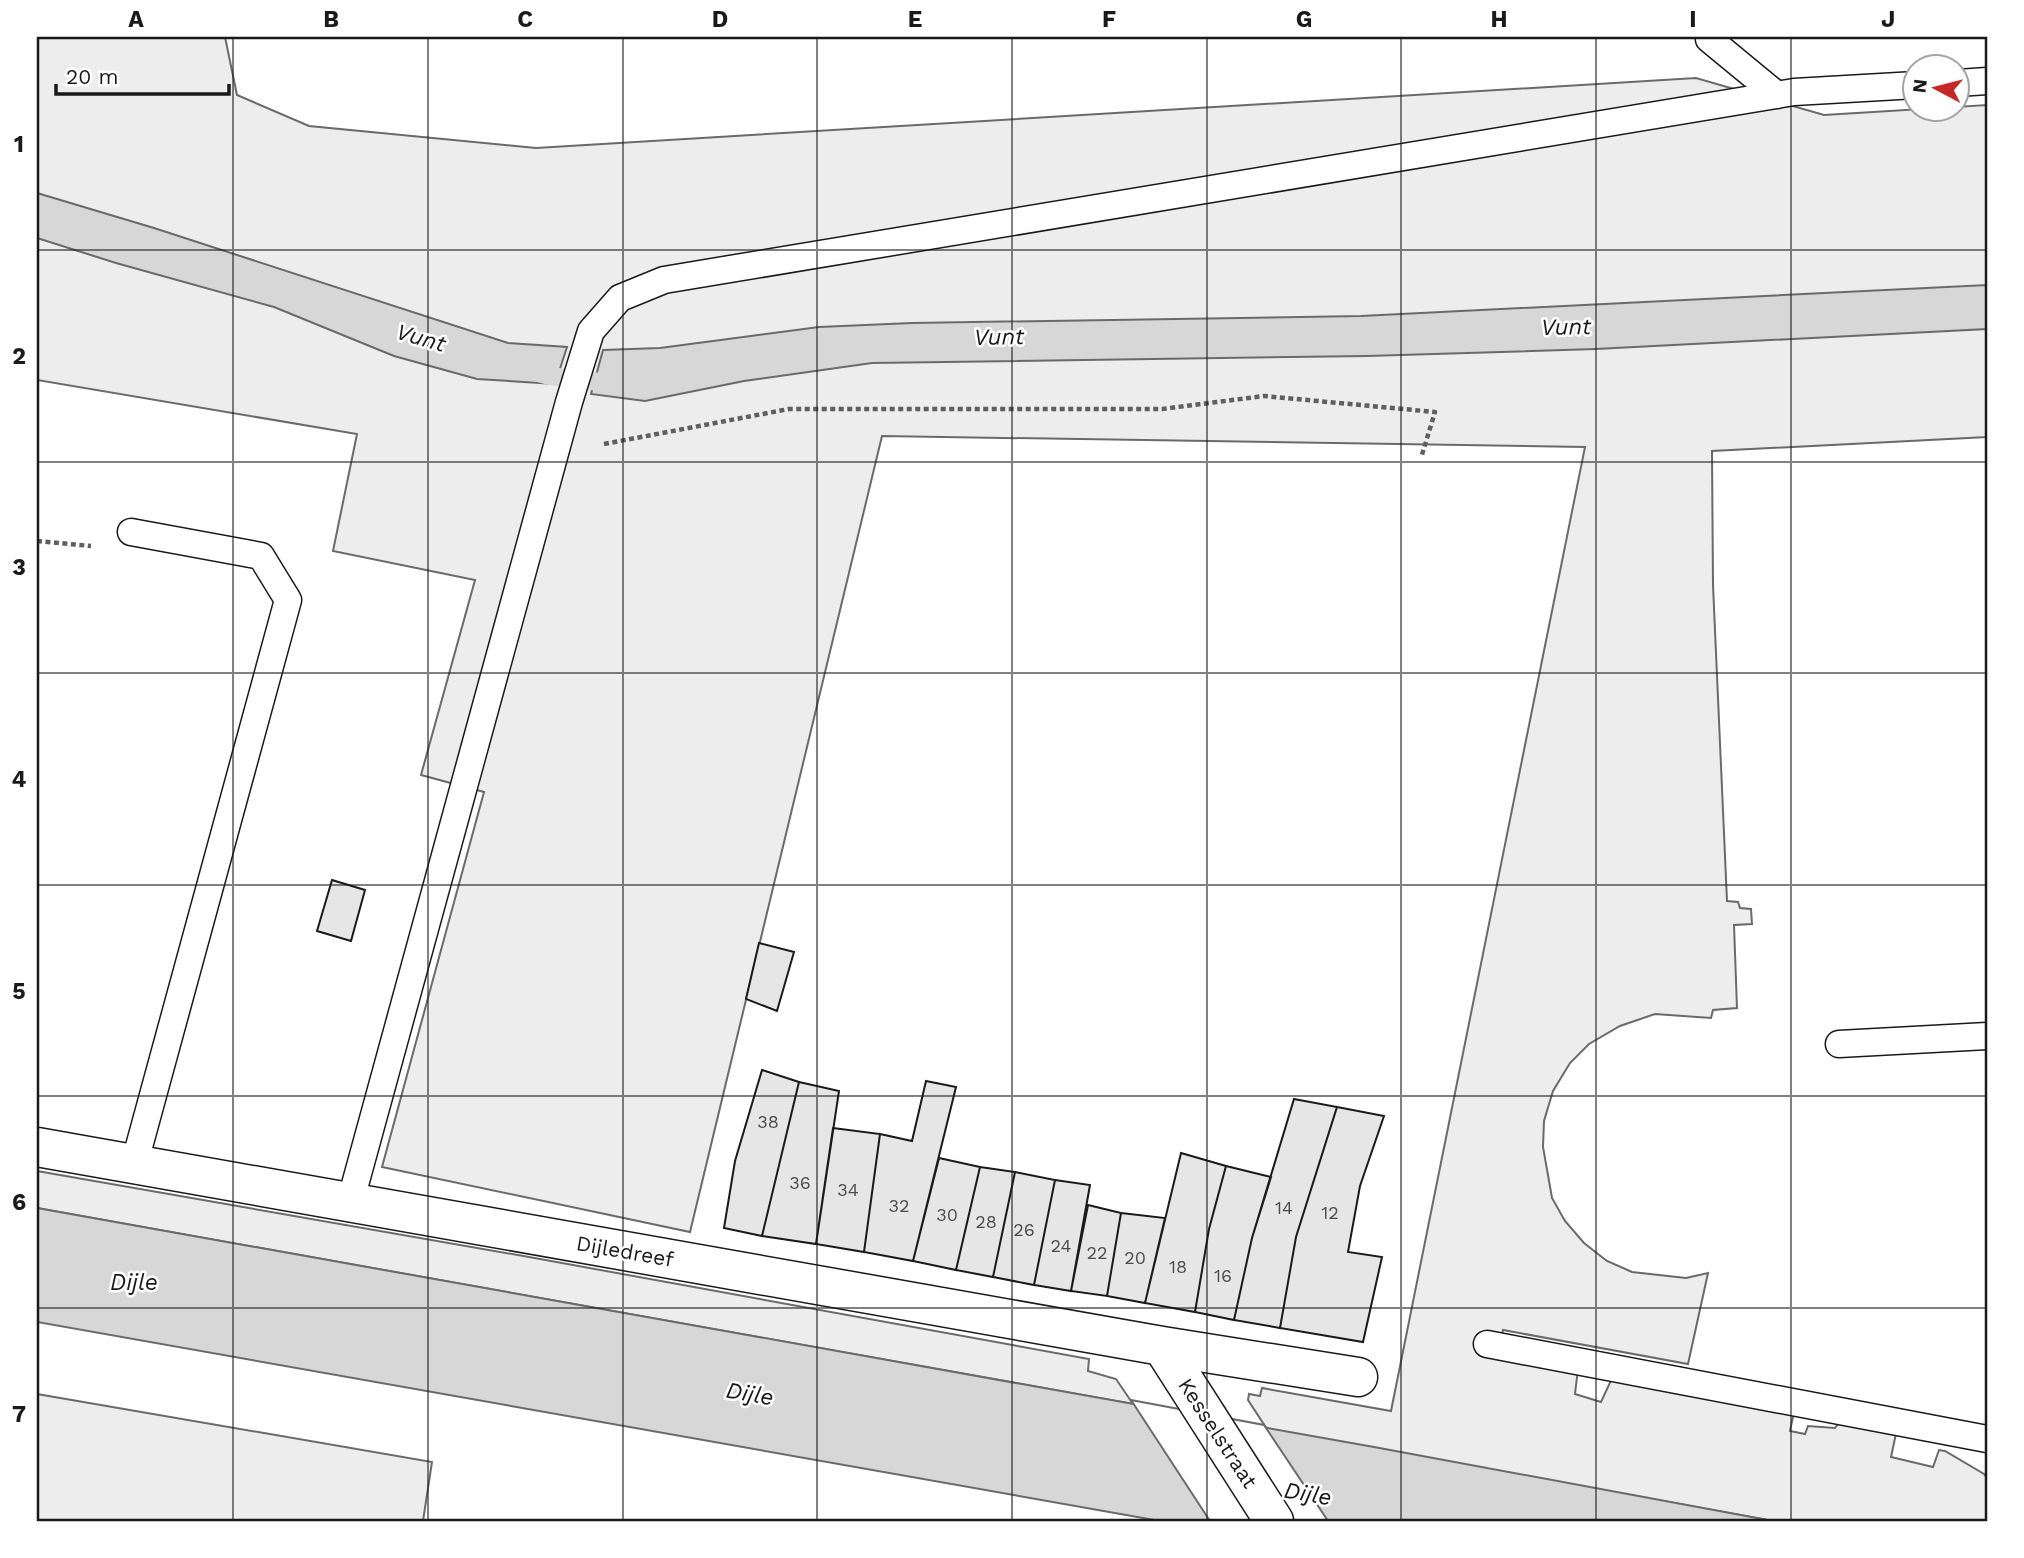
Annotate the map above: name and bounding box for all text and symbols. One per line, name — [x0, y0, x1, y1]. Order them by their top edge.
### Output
text: A — [128, 6, 144, 33]
text: B — [323, 6, 339, 33]
text: C — [517, 6, 533, 33]
text: D — [712, 6, 728, 33]
text: E — [908, 6, 922, 33]
text: F — [1102, 6, 1116, 33]
text: G — [1296, 6, 1312, 33]
text: H — [1490, 6, 1508, 33]
text: I — [1689, 6, 1697, 33]
text: J — [1881, 6, 1895, 33]
scale bar — [56, 52, 229, 96]
north arrow — [1902, 52, 1972, 122]
text: 20 m — [66, 64, 118, 89]
text: N — [1907, 78, 1932, 94]
text: 1 — [14, 131, 24, 158]
water label: Vunt — [1541, 313, 1592, 341]
water label: Vunt — [393, 318, 450, 358]
water label: Vunt — [974, 323, 1025, 351]
text: 2 — [12, 343, 26, 370]
text: 3 — [12, 554, 26, 581]
text: 4 — [12, 766, 27, 793]
text: 5 — [12, 978, 26, 1005]
house number: 38 — [757, 1111, 779, 1132]
house number: 36 — [789, 1172, 811, 1193]
house number: 34 — [837, 1179, 859, 1200]
text: 6 — [12, 1189, 26, 1216]
house number: 32 — [889, 1195, 910, 1216]
house number: 14 — [1275, 1197, 1293, 1218]
house number: 12 — [1321, 1202, 1339, 1223]
house number: 30 — [936, 1204, 958, 1225]
house number: 28 — [975, 1211, 997, 1232]
house number: 26 — [1013, 1219, 1035, 1240]
street label: Dijledreef — [574, 1230, 676, 1272]
house number: 24 — [1051, 1235, 1071, 1256]
house number: 22 — [1087, 1242, 1108, 1263]
house number: 20 — [1124, 1247, 1146, 1268]
house number: 18 — [1169, 1256, 1187, 1277]
house number: 16 — [1214, 1265, 1232, 1286]
water label: Dijle — [110, 1269, 158, 1296]
street label: Kesselstraat — [1173, 1373, 1263, 1493]
water label: Dijle — [724, 1377, 776, 1411]
text: 7 — [12, 1401, 26, 1428]
water label: Dijle — [1282, 1477, 1334, 1511]

